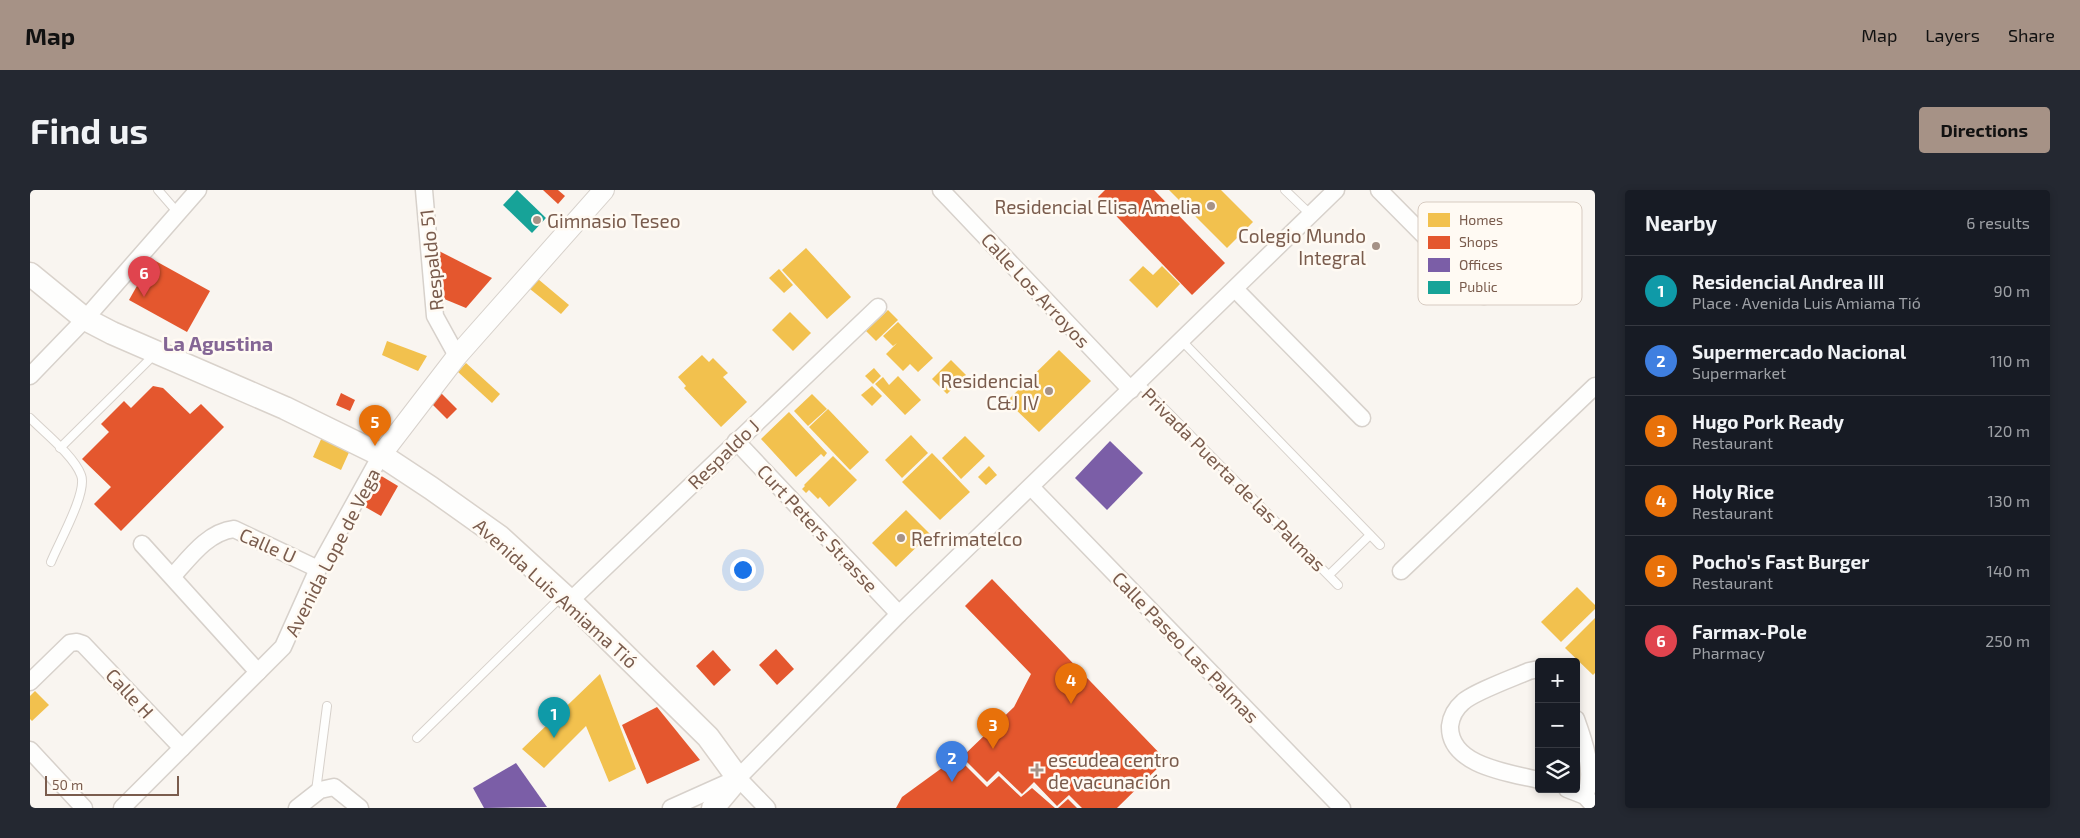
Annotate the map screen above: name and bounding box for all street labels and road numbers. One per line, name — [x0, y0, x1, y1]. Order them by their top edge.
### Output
street label: Respaldo 51 — [414, 208, 448, 312]
street label: Calle Los Arroyos — [977, 228, 1095, 352]
street label: Privada Puerta de las Palmas — [1137, 382, 1331, 576]
street label: Respaldo J — [682, 414, 764, 494]
street label: Curt Peters Strasse — [753, 459, 883, 597]
street label: Avenida Lope de Vega — [280, 464, 384, 640]
street label: Avenida Luis Amiama Tió — [469, 513, 643, 673]
street label: Calle U — [236, 522, 300, 568]
street label: Calle Paseo Las Palmas — [1108, 567, 1264, 727]
street label: Calle H — [101, 663, 159, 723]

